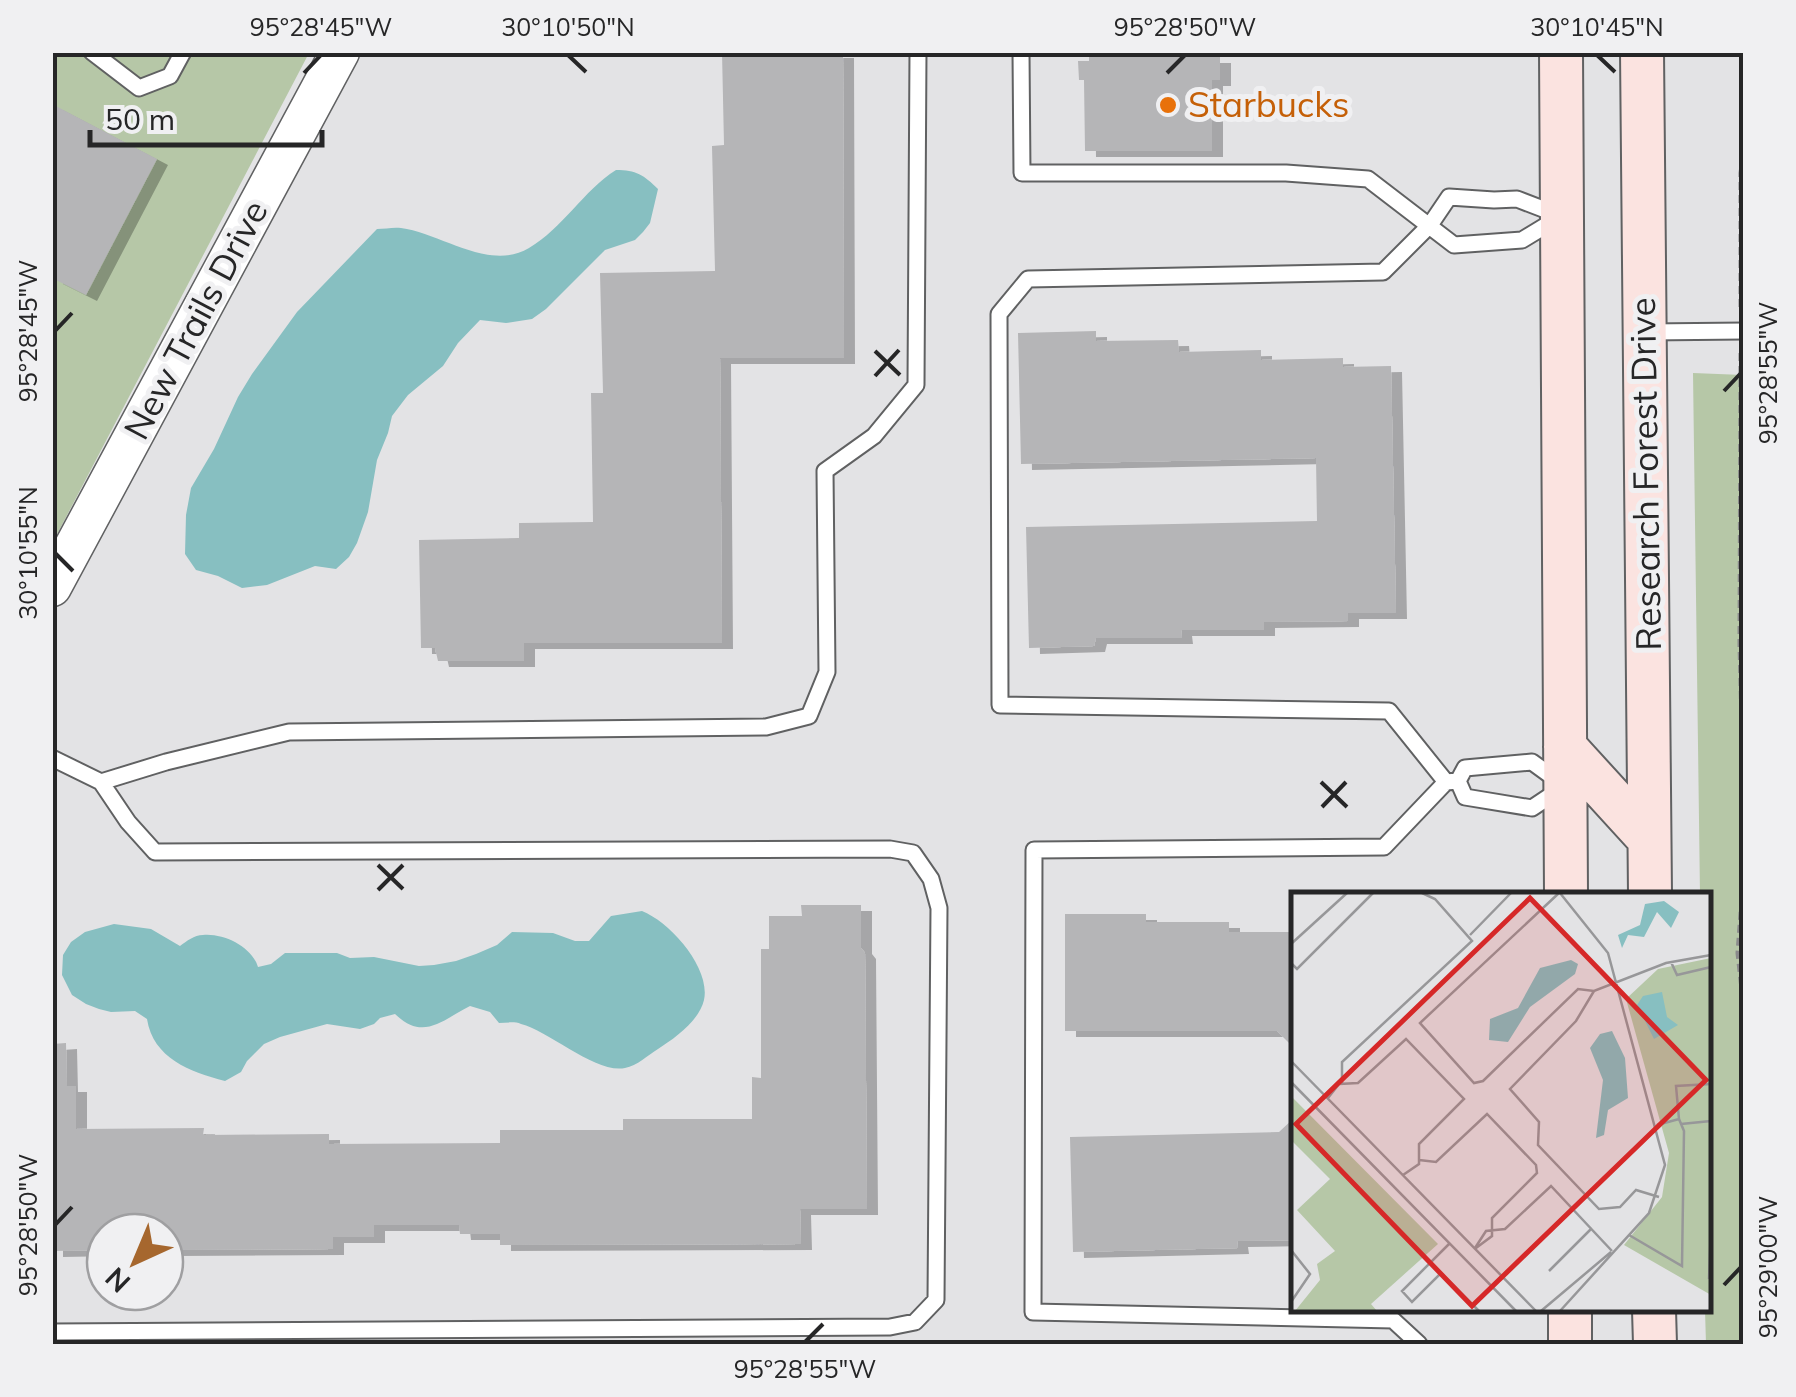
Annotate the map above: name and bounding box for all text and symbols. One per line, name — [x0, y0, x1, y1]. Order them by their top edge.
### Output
text: 95°28'45"W — [250, 11, 392, 42]
text: 30°10'50"N — [501, 11, 635, 42]
text: 95°28'50"W — [1114, 11, 1256, 42]
text: 30°10'45"N — [1530, 11, 1664, 42]
place label: Starbucks — [1188, 82, 1349, 126]
scale bar — [90, 85, 322, 147]
marker: Starbucks — [1157, 94, 1179, 116]
text: 50 m — [105, 100, 175, 138]
street label: New Trails Drive — [114, 193, 277, 447]
text: 95°28'45"W — [12, 260, 43, 402]
street label: Research Forest Drive — [1620, 297, 1670, 651]
text: 95°28'55"W — [1752, 302, 1783, 444]
text: 30°10'55"N — [12, 486, 43, 620]
inset map — [1291, 892, 1711, 1312]
text: 95°28'50"W — [12, 1154, 43, 1296]
text: 95°29'00"W — [1752, 1196, 1783, 1338]
north arrow — [85, 1212, 185, 1312]
text: N — [98, 1260, 137, 1300]
text: 95°28'55"W — [734, 1353, 876, 1384]

